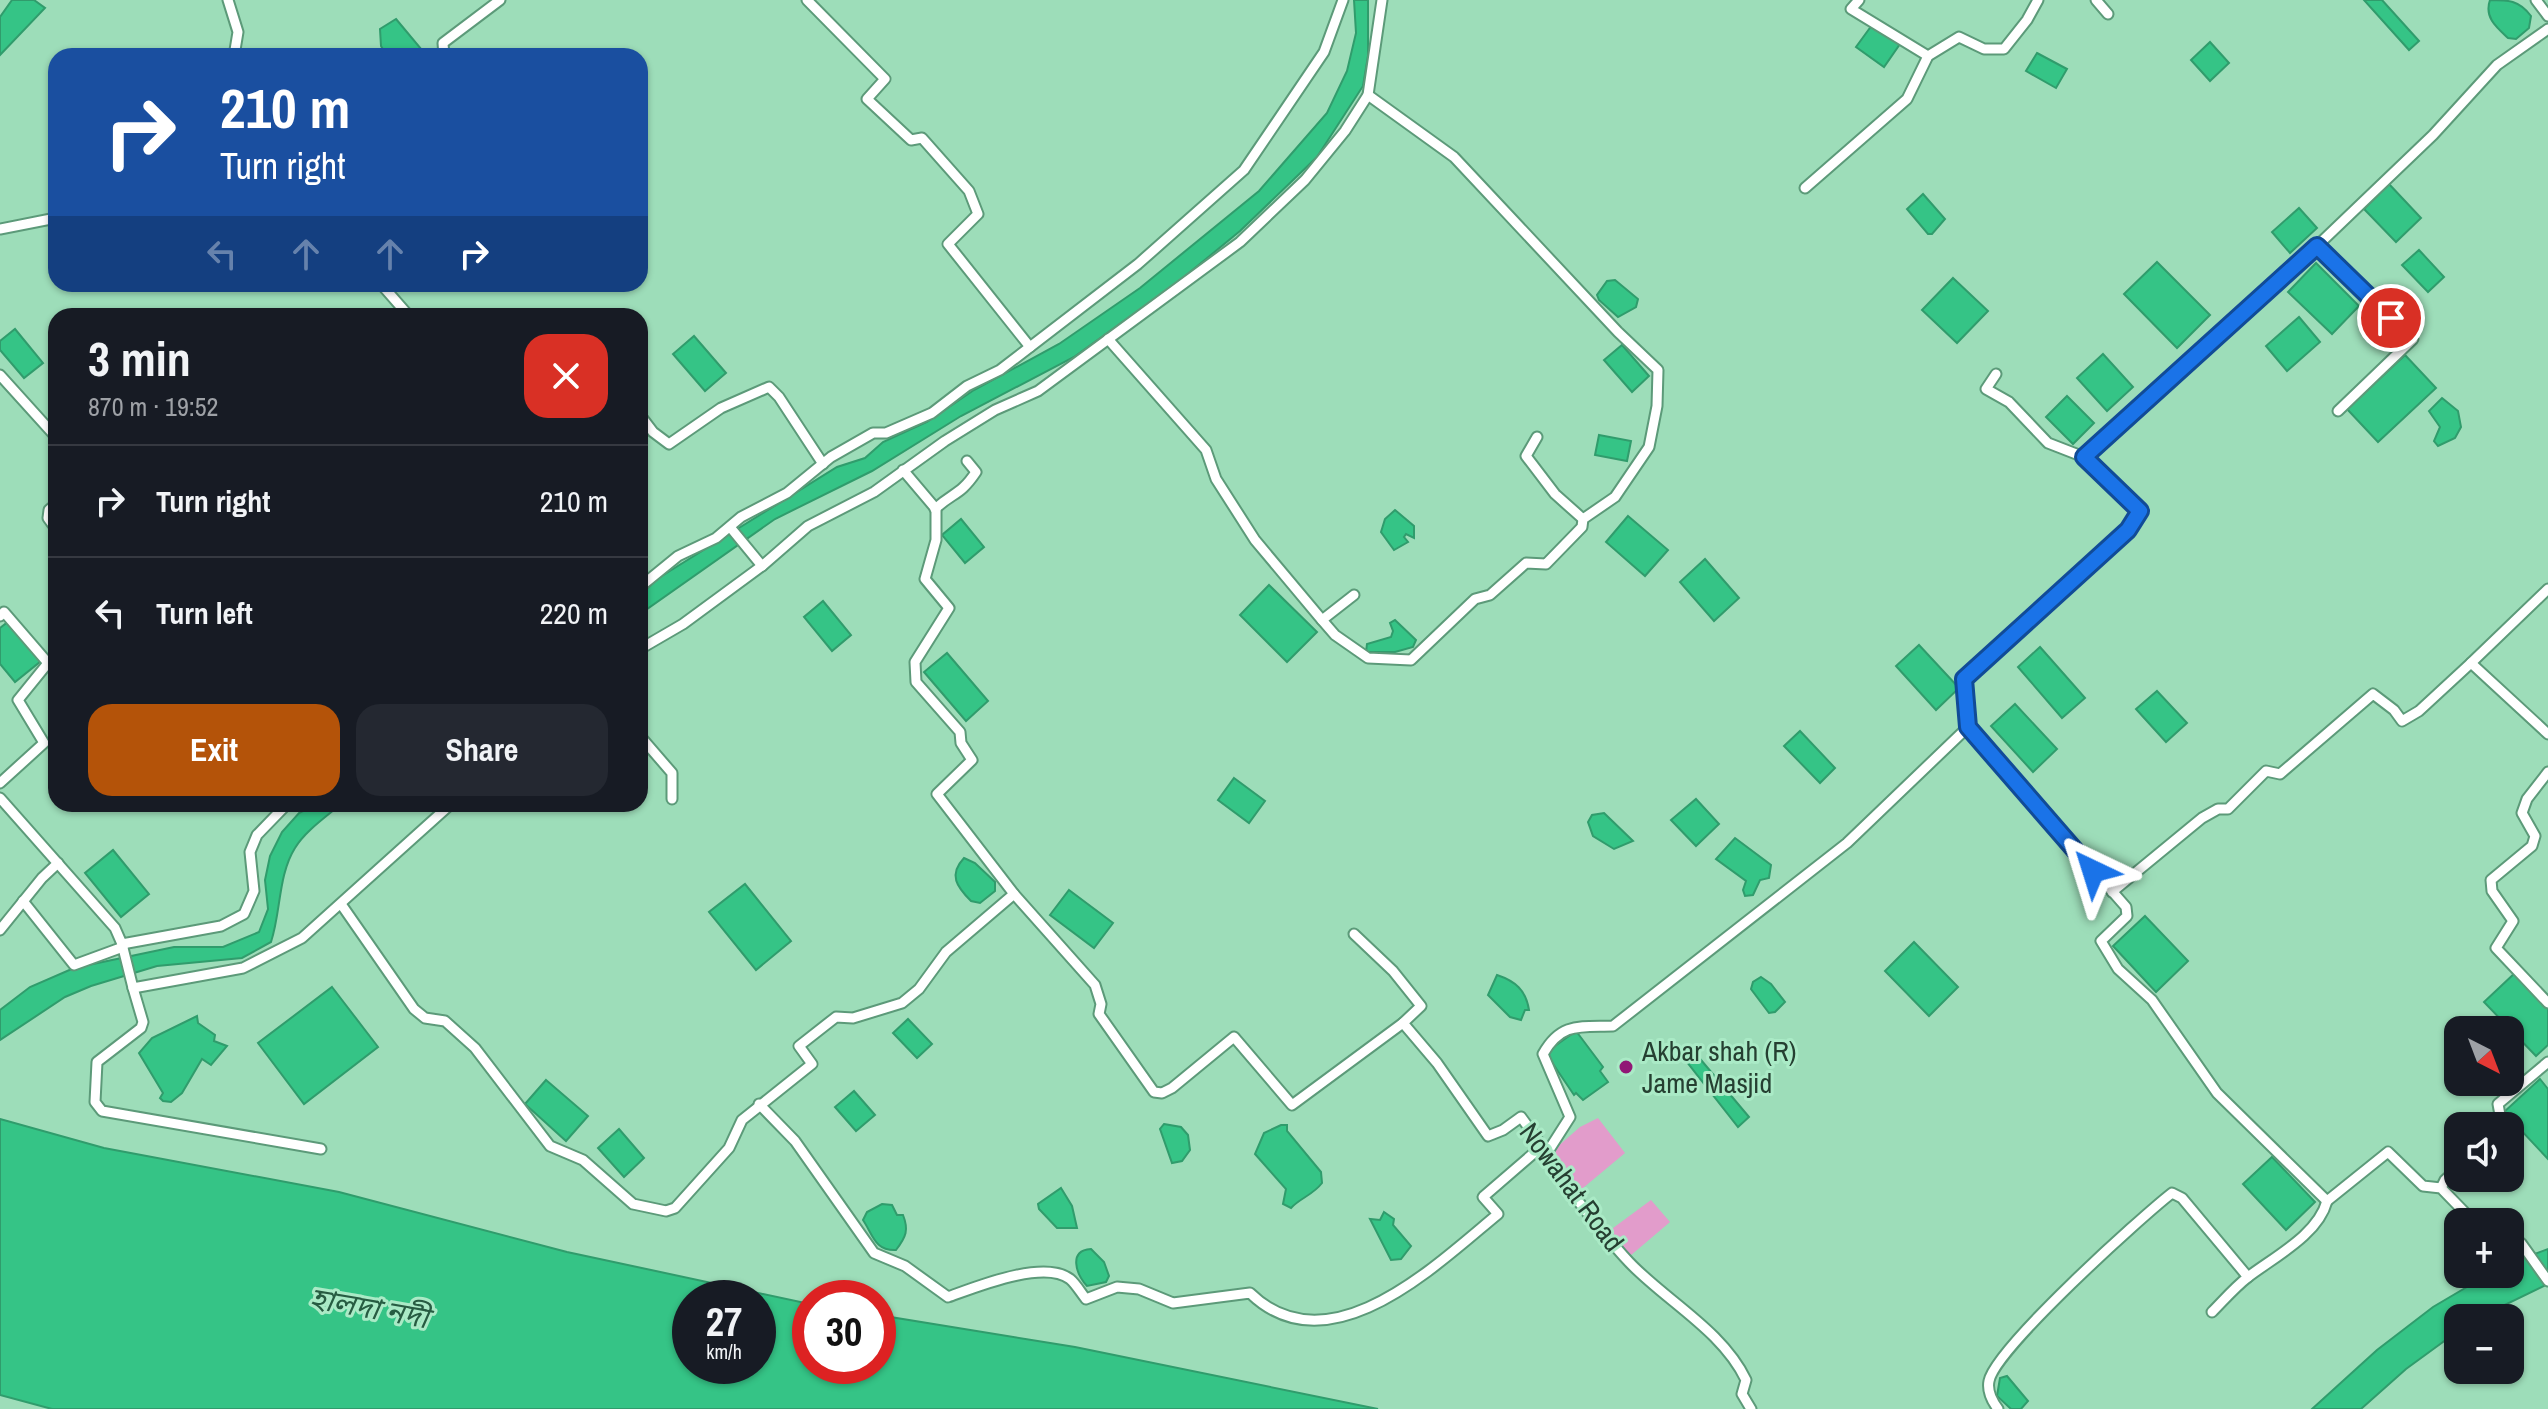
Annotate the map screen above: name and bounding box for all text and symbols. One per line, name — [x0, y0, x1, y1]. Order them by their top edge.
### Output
text: 210 m — [220, 70, 350, 145]
icon: right — [88, 80, 192, 184]
text: Turn right — [220, 142, 345, 190]
icon: left — [200, 232, 244, 276]
icon: ahead — [284, 232, 328, 276]
icon: ahead — [368, 232, 412, 276]
icon: right — [452, 232, 496, 276]
pin — [2357, 284, 2425, 352]
icon: arrive — [2369, 296, 2413, 340]
text: 3 min — [88, 326, 191, 391]
button: close — [524, 334, 608, 418]
text: 870 m · 19:52 — [88, 389, 218, 424]
icon: right — [88, 479, 132, 523]
text: Turn right — [156, 481, 270, 521]
text: 210 m — [540, 481, 608, 521]
icon: left — [88, 591, 132, 635]
text: Turn left — [156, 593, 253, 633]
text: 220 m — [540, 593, 608, 633]
button: Exit — [88, 704, 340, 796]
button: Share — [356, 704, 608, 796]
position arrow — [2051, 829, 2135, 913]
north arrow — [2444, 1016, 2524, 1096]
map controls — [2444, 1016, 2524, 1384]
place label: Akbar shah (R) Jame Masjid — [1641, 1032, 1796, 1102]
marker: Akbar shah (R) Jame Masjid — [1617, 1058, 1635, 1076]
button: sound — [2444, 1112, 2524, 1192]
street label: Nowahat Road — [1511, 1115, 1633, 1259]
button: + — [2444, 1208, 2524, 1288]
water label: হালদা নদী — [307, 1277, 437, 1338]
speed limit sign: 30 — [792, 1280, 896, 1384]
text: 27 — [706, 1295, 742, 1348]
button: − — [2444, 1304, 2524, 1384]
text: km/h — [706, 1338, 742, 1365]

